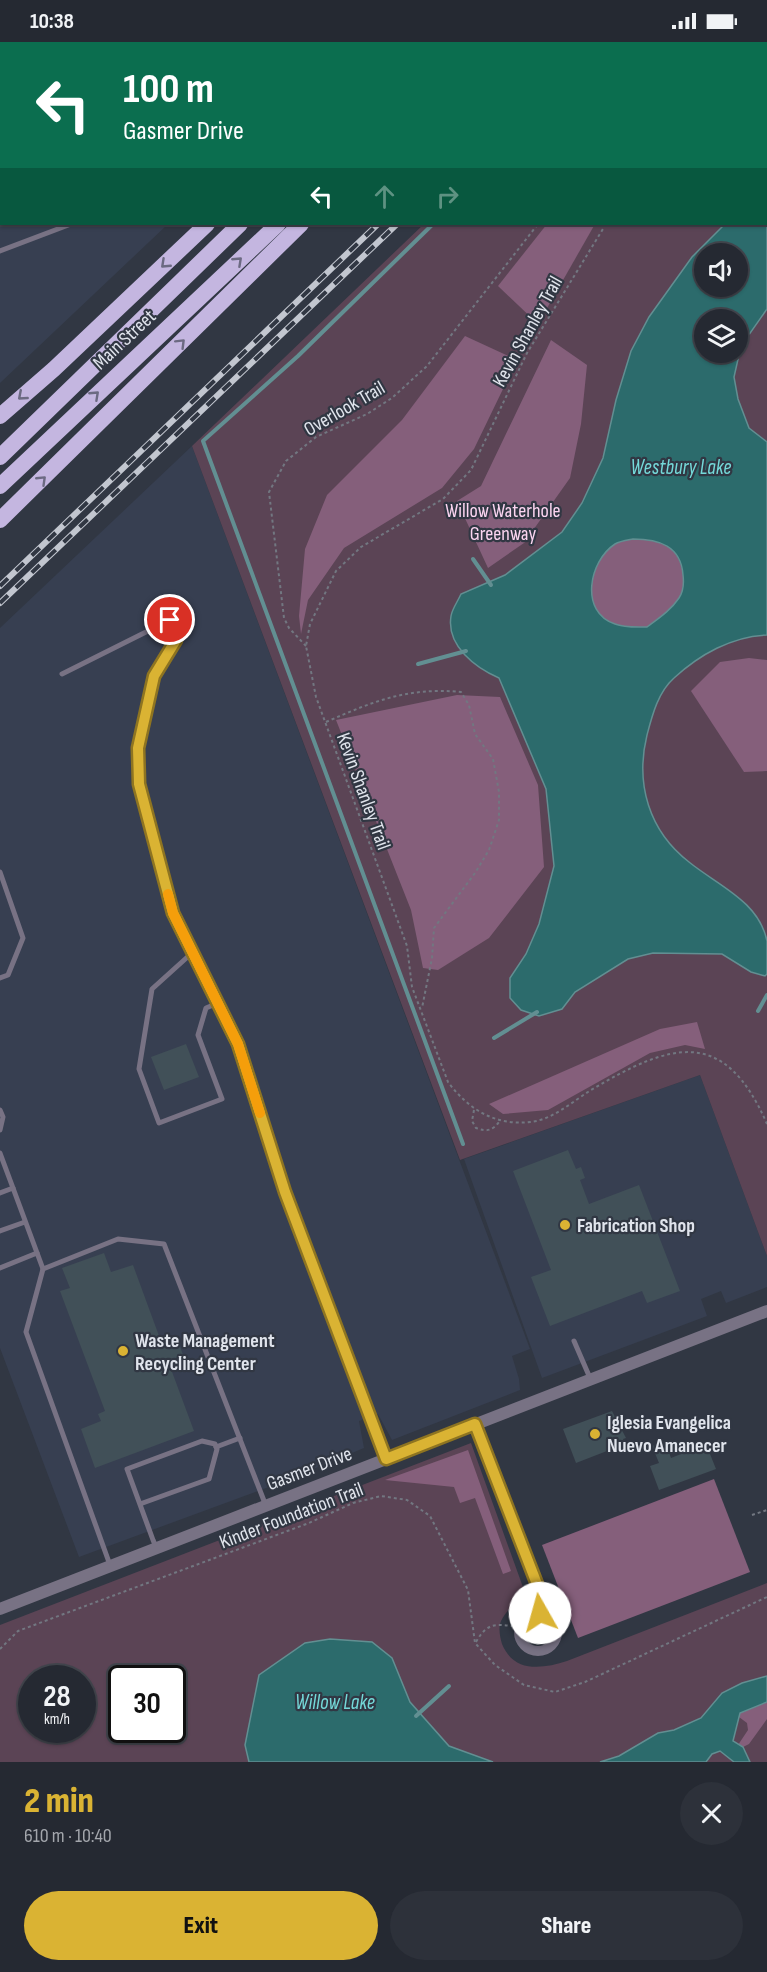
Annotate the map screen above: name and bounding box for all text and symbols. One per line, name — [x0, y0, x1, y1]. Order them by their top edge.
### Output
text: 10:38 — [30, 8, 74, 35]
text: 100 m — [123, 64, 214, 115]
icon: left — [24, 66, 102, 144]
text: Gasmer Drive — [123, 115, 244, 147]
icon: left — [305, 180, 338, 213]
icon: ahead — [368, 180, 401, 213]
icon: right — [431, 180, 464, 213]
map controls — [694, 243, 748, 363]
button: sound — [694, 243, 748, 297]
one-way arrow — [161, 257, 172, 268]
one-way arrow — [231, 257, 241, 268]
street label: Kevin Shanley Trail — [488, 272, 568, 391]
street label: Main Street — [88, 305, 161, 375]
button: layers — [694, 309, 748, 363]
one-way arrow — [174, 339, 185, 350]
street label: Overlook Trail — [300, 376, 389, 442]
one-way arrow — [18, 389, 29, 400]
one-way arrow — [88, 391, 99, 402]
water label: Westbury Lake — [631, 455, 731, 480]
one-way arrow — [35, 476, 46, 487]
park label: Willow Waterhole Greenway — [445, 499, 561, 546]
pin — [144, 594, 195, 645]
icon: arrive — [153, 603, 186, 636]
street label: Kevin Shanley Trail — [331, 729, 395, 853]
place label: Fabrication Shop — [577, 1214, 695, 1238]
marker: Fabrication Shop — [558, 1218, 572, 1232]
place label: Waste Management Recycling Center — [135, 1329, 275, 1376]
marker: Waste Management Recycling Center — [116, 1344, 130, 1358]
place label: Iglesia Evangelica Nuevo Amanecer — [607, 1411, 731, 1458]
marker: Iglesia Evangelica Nuevo Amanecer — [588, 1427, 602, 1441]
street label: Gasmer Drive — [263, 1442, 355, 1496]
street label: Kinder Foundation Trail — [216, 1477, 367, 1554]
position arrow — [508, 1581, 572, 1645]
speed limit sign: 30 — [108, 1665, 186, 1743]
text: 28 — [43, 1679, 71, 1715]
water label: Willow Lake — [295, 1690, 375, 1715]
text: km/h — [44, 1710, 70, 1729]
text: 2 min — [24, 1780, 94, 1823]
button: close — [680, 1782, 743, 1845]
text: 610 m · 10:40 — [24, 1824, 112, 1848]
button: Exit — [24, 1891, 378, 1960]
button: Share — [390, 1891, 743, 1960]

